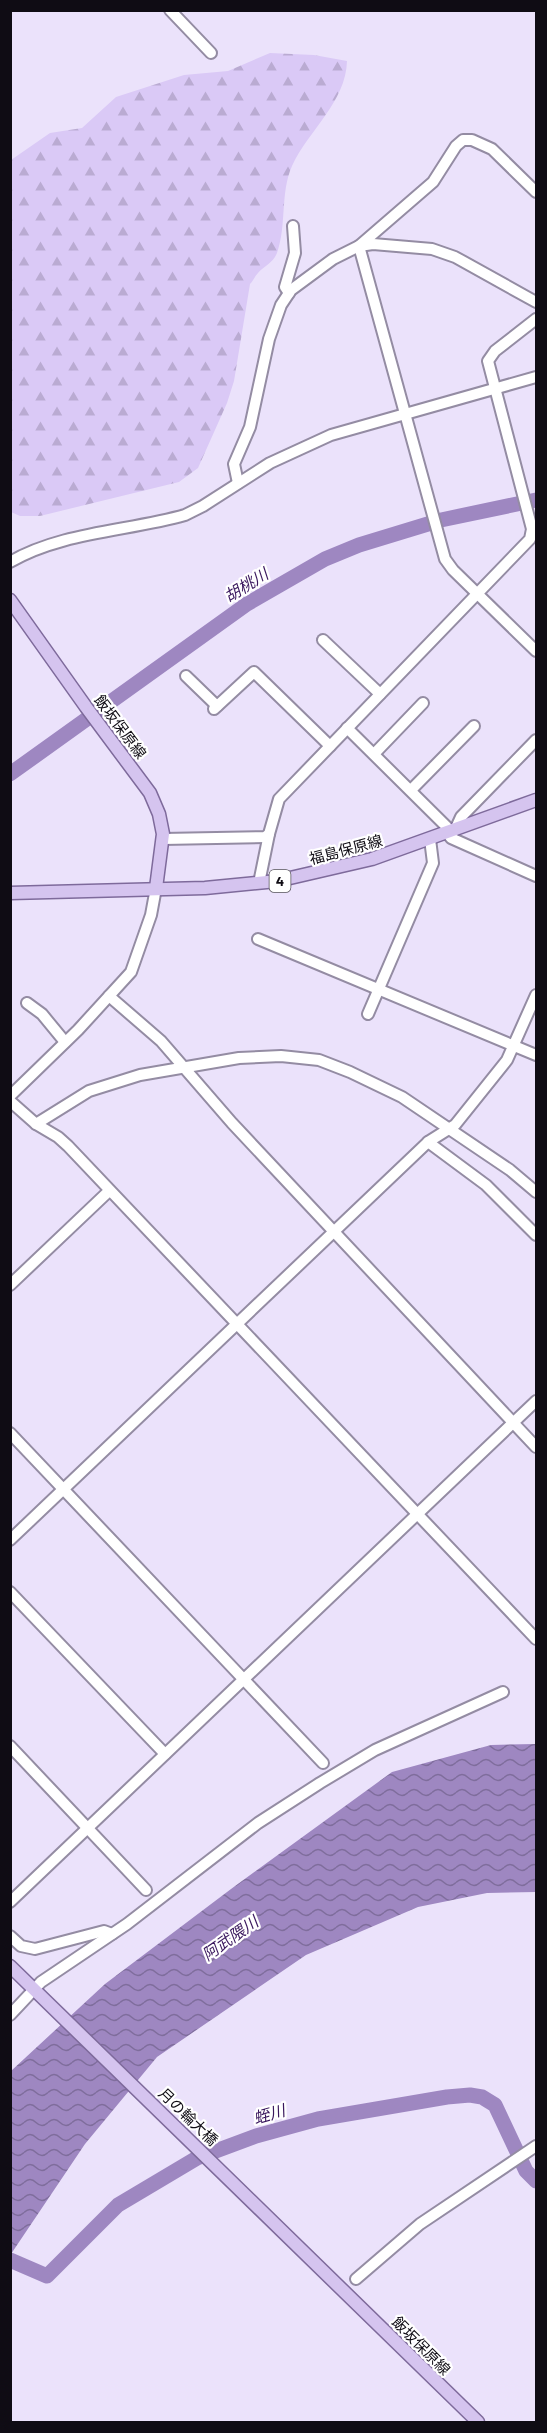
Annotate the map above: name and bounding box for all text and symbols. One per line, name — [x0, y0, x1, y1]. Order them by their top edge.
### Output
water label: 胡桃川 — [220, 563, 273, 605]
street label: 飯坂保原線 — [91, 691, 151, 762]
street label: 福島保原線 — [307, 831, 384, 867]
road number: 4 — [270, 870, 290, 892]
water label: 阿武隈川 — [198, 1910, 263, 1964]
street label: 月の輪大橋 — [155, 2084, 222, 2149]
water label: 蛭川 — [251, 2099, 289, 2127]
street label: 飯坂保原線 — [389, 2312, 455, 2378]

